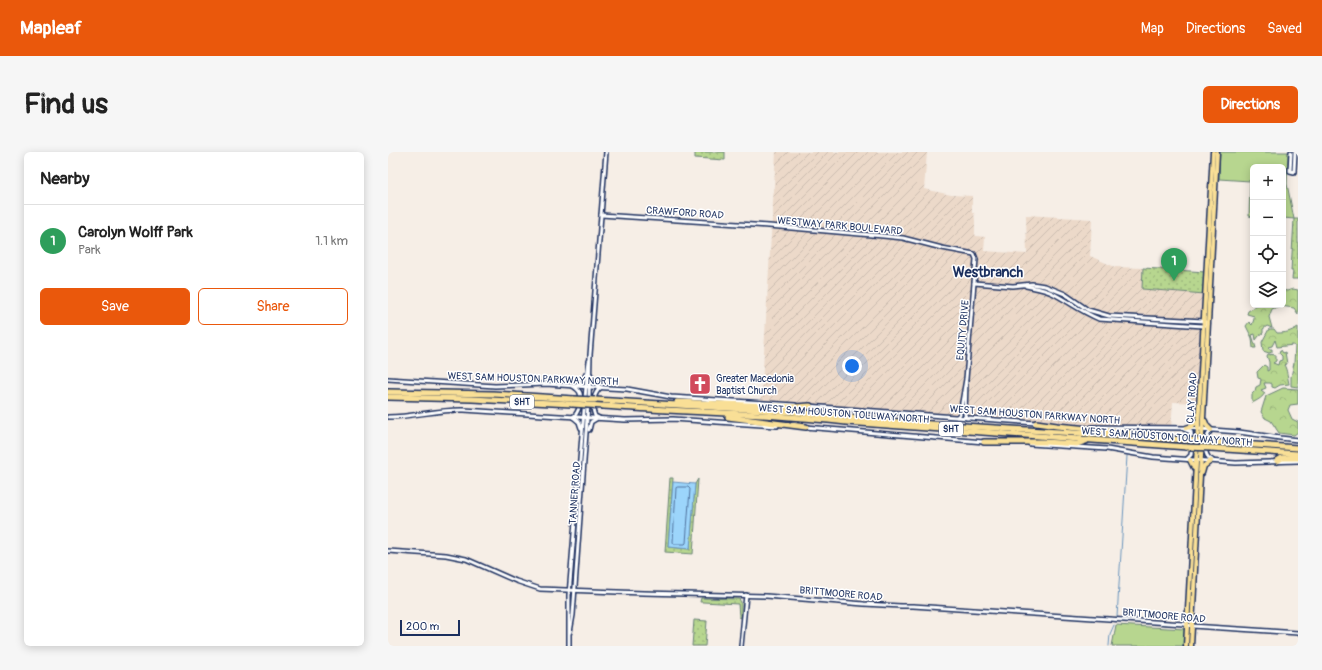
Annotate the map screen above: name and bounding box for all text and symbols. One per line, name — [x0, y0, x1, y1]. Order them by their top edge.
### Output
text: Mapleaf — [20, 16, 82, 40]
text: Map — [1141, 20, 1164, 37]
text: Directions — [1186, 20, 1245, 37]
text: Saved — [1267, 20, 1302, 37]
button: Directions — [1203, 86, 1298, 123]
text: Find us — [24, 87, 108, 122]
map controls — [1250, 164, 1286, 308]
button: + — [1250, 164, 1286, 200]
text: Nearby — [40, 168, 89, 189]
button: − — [1250, 200, 1286, 236]
street label: CRAWFORD ROAD — [646, 204, 724, 222]
street label: WESTWAY PARK BOULEVARD — [777, 215, 903, 237]
text: Carolyn Wolff Park — [78, 223, 193, 242]
text: 1 — [50, 233, 56, 249]
text: 1.1 km — [315, 233, 348, 249]
button: locate — [1250, 236, 1286, 272]
text: Park — [78, 242, 101, 258]
pin: 1 — [1161, 248, 1187, 281]
district label: Westbranch — [953, 264, 1024, 281]
button: layers — [1250, 272, 1286, 308]
button: Save — [40, 288, 190, 325]
button: Share — [198, 288, 348, 325]
street label: EQUITY DRIVE — [954, 299, 972, 361]
your location — [842, 356, 862, 376]
street label: WEST SAM HOUSTON PARKWAY NORTH — [447, 370, 619, 388]
church icon: Greater Macedonia Baptist Church — [687, 371, 713, 397]
street label: CLAY ROAD — [1184, 372, 1200, 424]
place label: Greater Macedonia Baptist Church — [716, 373, 794, 397]
road number: SHT — [510, 395, 534, 409]
street label: WEST SAM HOUSTON TOLLWAY NORTH — [758, 402, 930, 426]
street label: WEST SAM HOUSTON PARKWAY NORTH — [949, 403, 1121, 427]
road number: SHT — [939, 422, 963, 436]
street label: WEST SAM HOUSTON TOLLWAY NORTH — [1081, 425, 1253, 449]
street label: TANNER ROAD — [567, 461, 583, 525]
street label: BRITTMOORE ROAD — [799, 584, 883, 604]
street label: BRITTMOORE ROAD — [1122, 606, 1206, 626]
scale bar — [400, 618, 460, 637]
text: 200 m — [406, 620, 439, 633]

